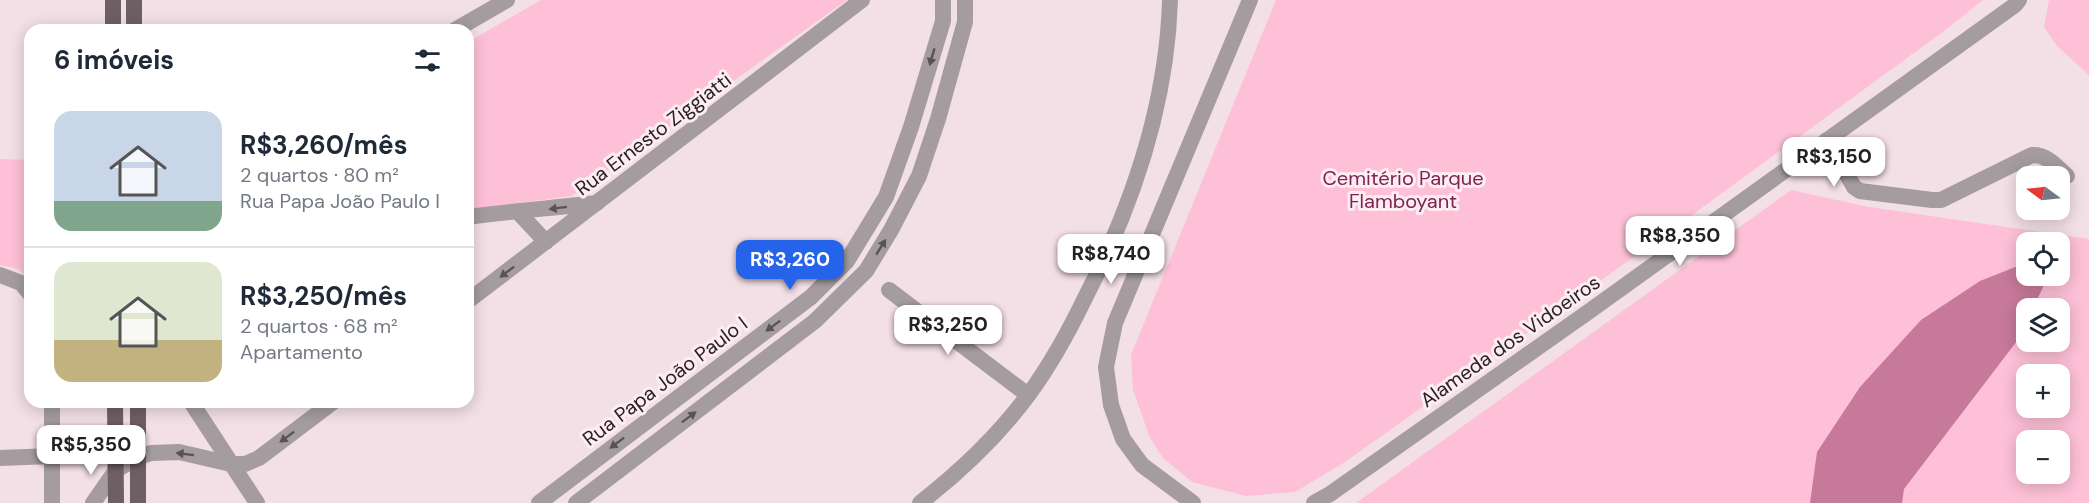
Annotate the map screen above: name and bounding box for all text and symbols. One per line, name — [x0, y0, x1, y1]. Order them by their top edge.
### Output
text: 6 imóveis — [54, 43, 174, 77]
icon: filters — [411, 44, 444, 77]
one-way arrow — [927, 48, 936, 66]
street label: Rua Ernesto Ziggiatti — [570, 67, 736, 201]
text: R$3,260/mês — [240, 128, 408, 162]
icon: home — [102, 135, 174, 207]
pin: R$3,150 — [1779, 137, 1889, 188]
text: R$3,150 — [1796, 143, 1872, 169]
text: 2 quartos · 80 m² — [240, 162, 399, 188]
park label: Cemitério Parque Flamboyant — [1322, 165, 1484, 214]
north arrow — [2016, 166, 2070, 220]
map controls — [2016, 166, 2070, 484]
text: Rua Papa João Paulo I — [240, 188, 440, 214]
one-way arrow — [548, 203, 567, 213]
pin: R$8,350 — [1625, 216, 1735, 267]
text: R$8,350 — [1640, 222, 1720, 248]
button: locate — [2016, 232, 2070, 286]
pin: R$8,740 — [1056, 234, 1166, 285]
one-way arrow — [875, 238, 886, 255]
pin: R$3,260 — [735, 240, 845, 291]
text: R$8,740 — [1071, 240, 1151, 266]
text: R$3,260 — [750, 246, 830, 272]
one-way arrow — [499, 265, 515, 278]
street label: Alameda dos Vidoeiros — [1415, 269, 1605, 413]
text: R$3,250/mês — [240, 279, 407, 313]
icon: home — [102, 286, 174, 358]
button: layers — [2016, 298, 2070, 352]
pin: R$3,250 — [893, 305, 1003, 356]
street label: Rua Papa João Paulo I — [577, 310, 753, 452]
text: R$3,250 — [908, 311, 988, 337]
text: 2 quartos · 68 m² — [240, 313, 398, 339]
one-way arrow — [765, 319, 781, 332]
text: Apartamento — [240, 339, 363, 365]
button: + — [2016, 364, 2070, 418]
one-way arrow — [681, 411, 697, 423]
pin: R$5,350 — [36, 425, 146, 476]
button: − — [2016, 430, 2070, 484]
text: R$5,350 — [51, 431, 131, 457]
one-way arrow — [279, 431, 294, 443]
one-way arrow — [610, 437, 625, 449]
one-way arrow — [175, 449, 194, 458]

